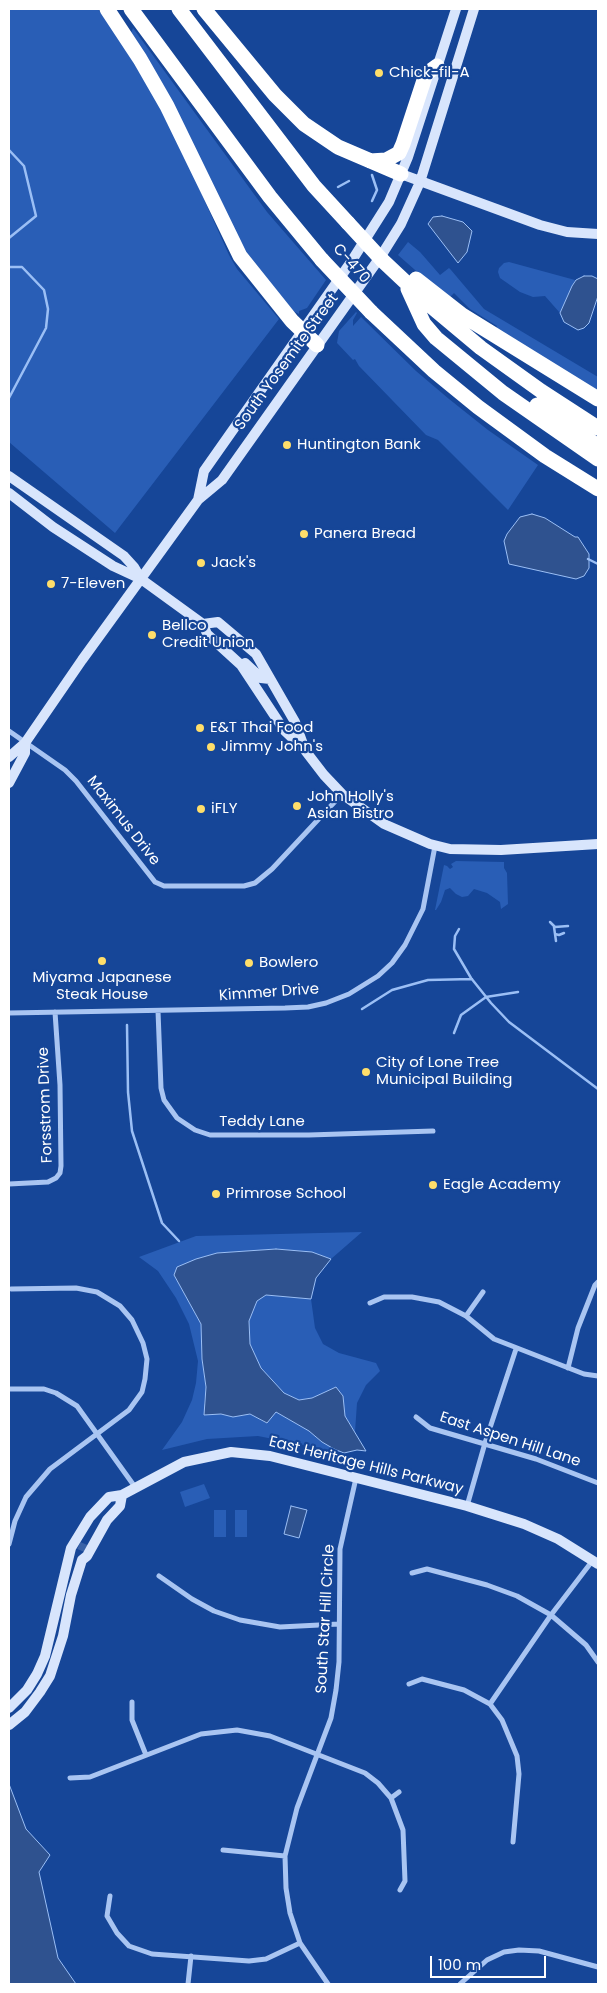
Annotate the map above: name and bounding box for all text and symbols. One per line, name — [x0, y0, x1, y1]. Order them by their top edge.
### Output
place label: Chick-fil-A — [389, 64, 470, 82]
marker: Chick-fil-A — [373, 67, 385, 79]
street label: C-470 — [329, 241, 373, 287]
street label: South Yosemite Street — [231, 290, 343, 434]
place label: Huntington Bank — [297, 436, 421, 454]
marker: Huntington Bank — [281, 439, 293, 451]
place label: Panera Bread — [314, 525, 416, 543]
marker: Panera Bread — [298, 528, 310, 540]
place label: Jack's — [211, 554, 256, 572]
marker: Jack's — [195, 557, 207, 569]
place label: 7-Eleven — [61, 575, 125, 593]
marker: 7-Eleven — [45, 578, 57, 590]
place label: Bellco Credit Union — [162, 617, 254, 652]
marker: Bellco Credit Union — [146, 629, 158, 641]
place label: E&T Thai Food — [210, 719, 313, 737]
marker: E&T Thai Food — [194, 722, 206, 734]
place label: Jimmy John's — [221, 738, 323, 756]
marker: Jimmy John's — [205, 741, 217, 753]
street label: Maximus Drive — [83, 773, 163, 869]
place label: John Holly's Asian Bistro — [307, 788, 394, 823]
place label: iFLY — [211, 800, 237, 818]
marker: John Holly's Asian Bistro — [291, 800, 303, 812]
marker: iFLY — [195, 803, 207, 815]
place label: Bowlero — [259, 954, 318, 972]
marker: Miyama Japanese Steak House — [96, 955, 108, 967]
marker: Bowlero — [243, 957, 255, 969]
place label: Miyama Japanese Steak House — [32, 969, 172, 1004]
street label: Kimmer Drive — [218, 981, 320, 1005]
street label: Forsstrom Drive — [35, 1047, 57, 1163]
place label: City of Lone Tree Municipal Building — [376, 1054, 512, 1089]
marker: City of Lone Tree Municipal Building — [360, 1066, 372, 1078]
street label: Teddy Lane — [219, 1113, 305, 1131]
place label: Eagle Academy — [443, 1176, 561, 1194]
marker: Eagle Academy — [427, 1179, 439, 1191]
place label: Primrose School — [226, 1185, 346, 1203]
marker: Primrose School — [210, 1188, 222, 1200]
street label: East Aspen Hill Lane — [437, 1409, 583, 1471]
street label: East Heritage Hills Parkway — [267, 1433, 465, 1499]
street label: South Star Hill Circle — [313, 1544, 339, 1694]
scale bar — [432, 1946, 548, 1978]
text: 100 m — [438, 1954, 481, 1975]

